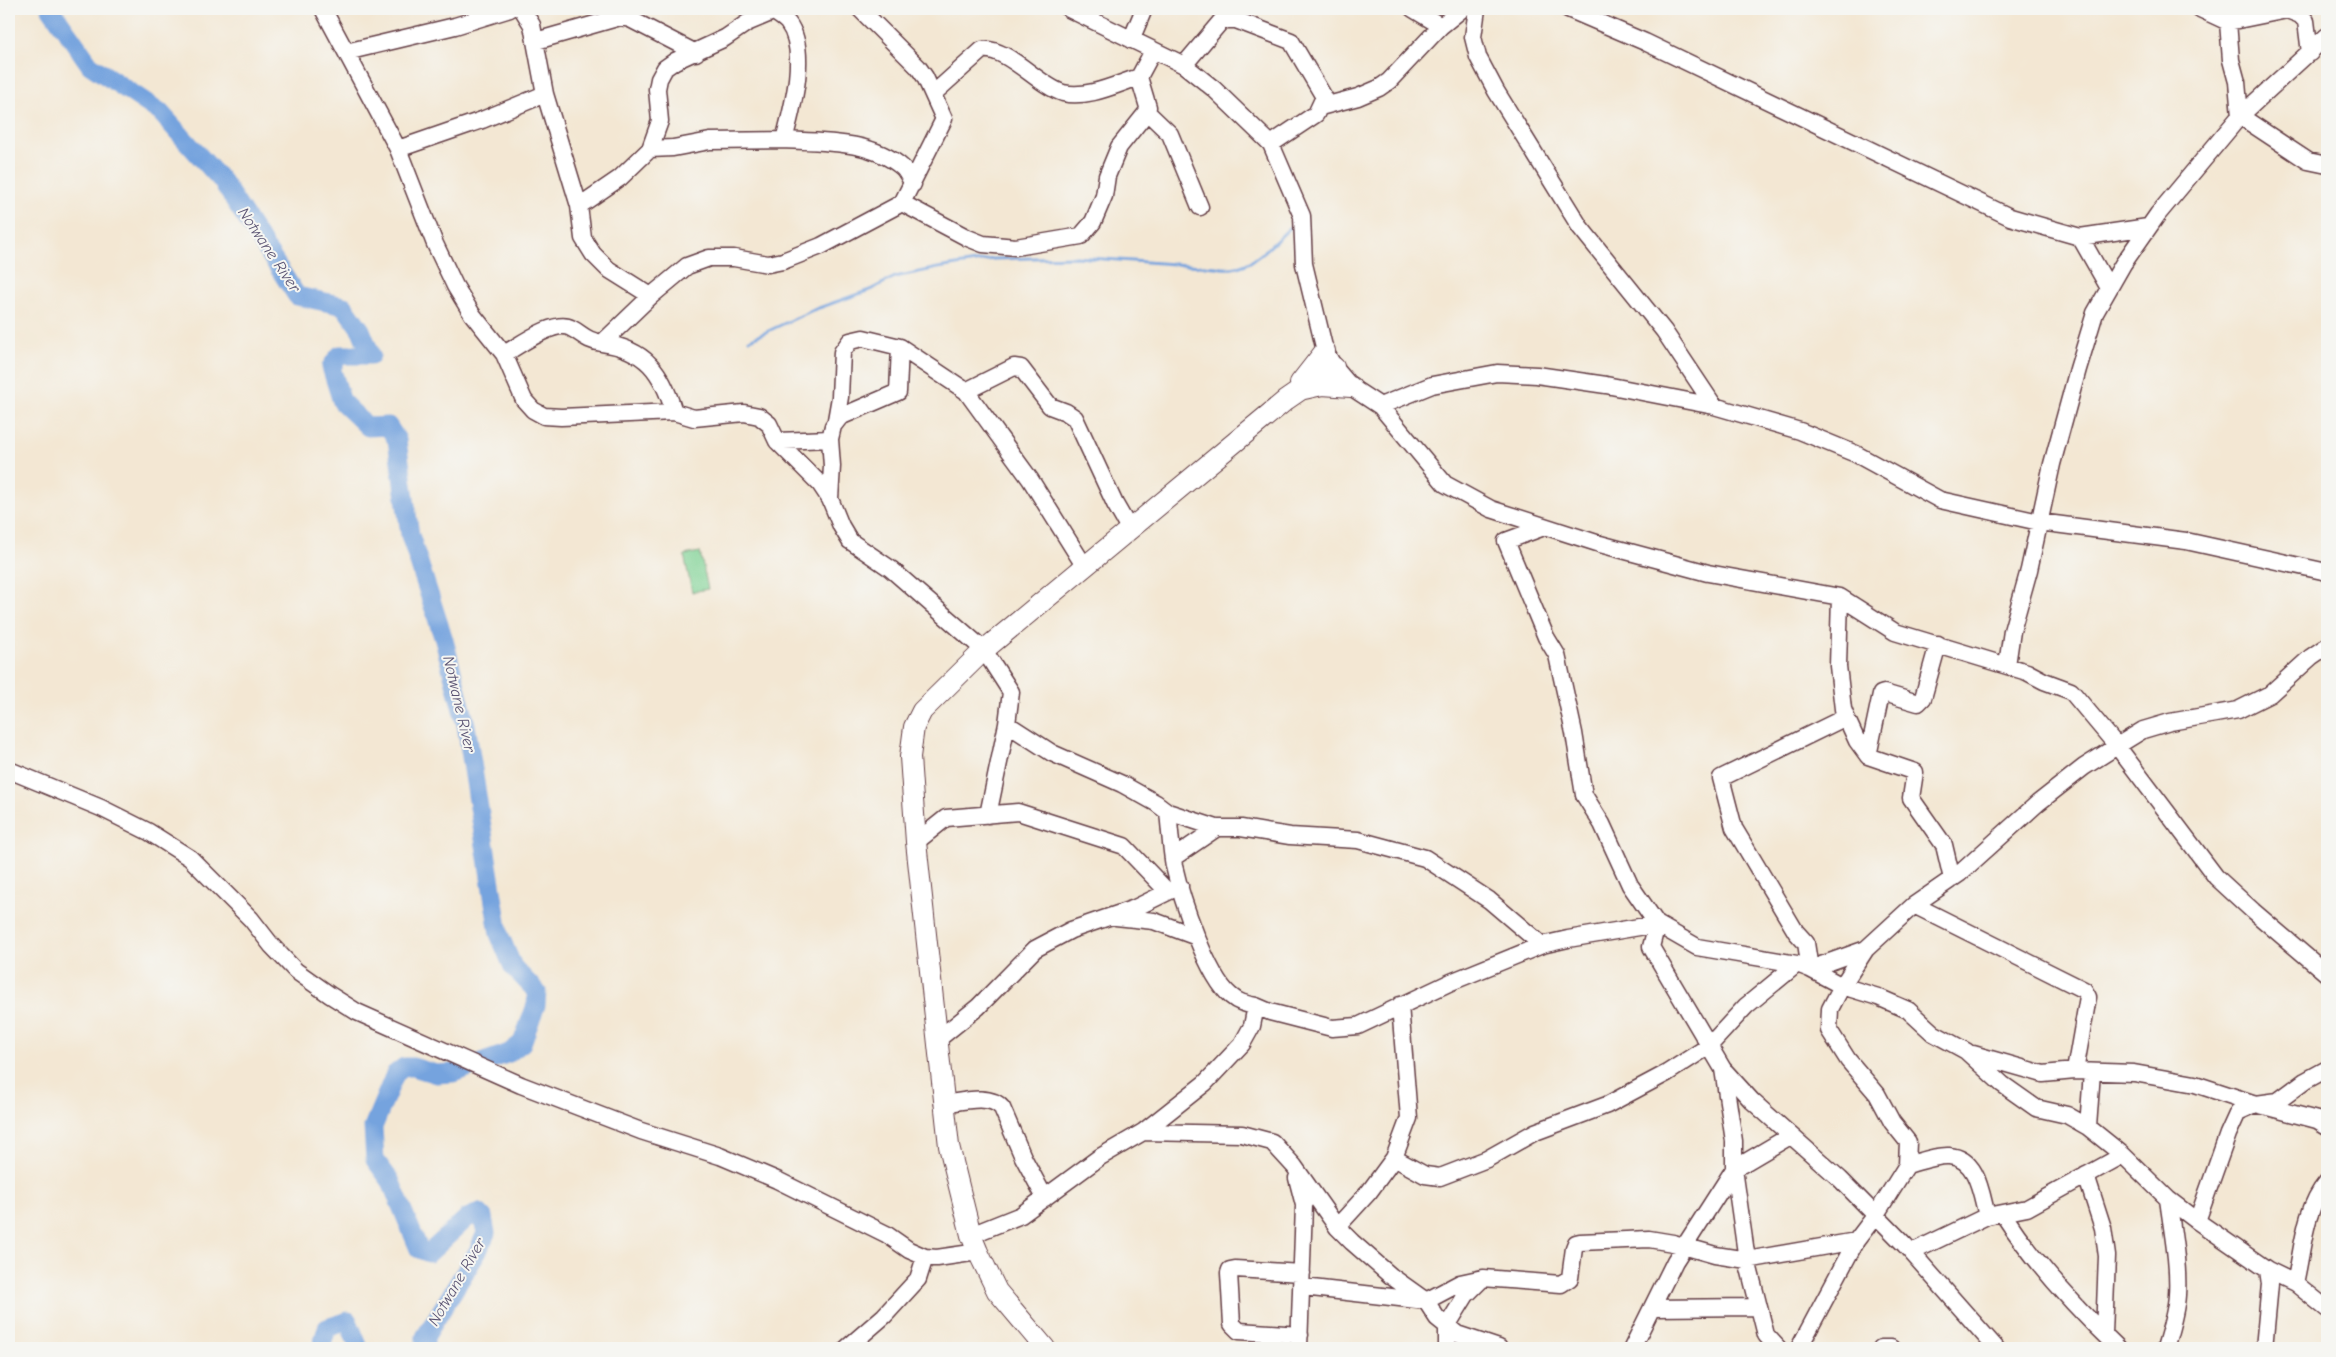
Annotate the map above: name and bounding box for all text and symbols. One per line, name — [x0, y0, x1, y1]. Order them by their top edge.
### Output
water label: Notwane River — [234, 204, 304, 296]
water label: Notwane River — [439, 654, 479, 755]
water label: Notwane River — [425, 1234, 490, 1329]

